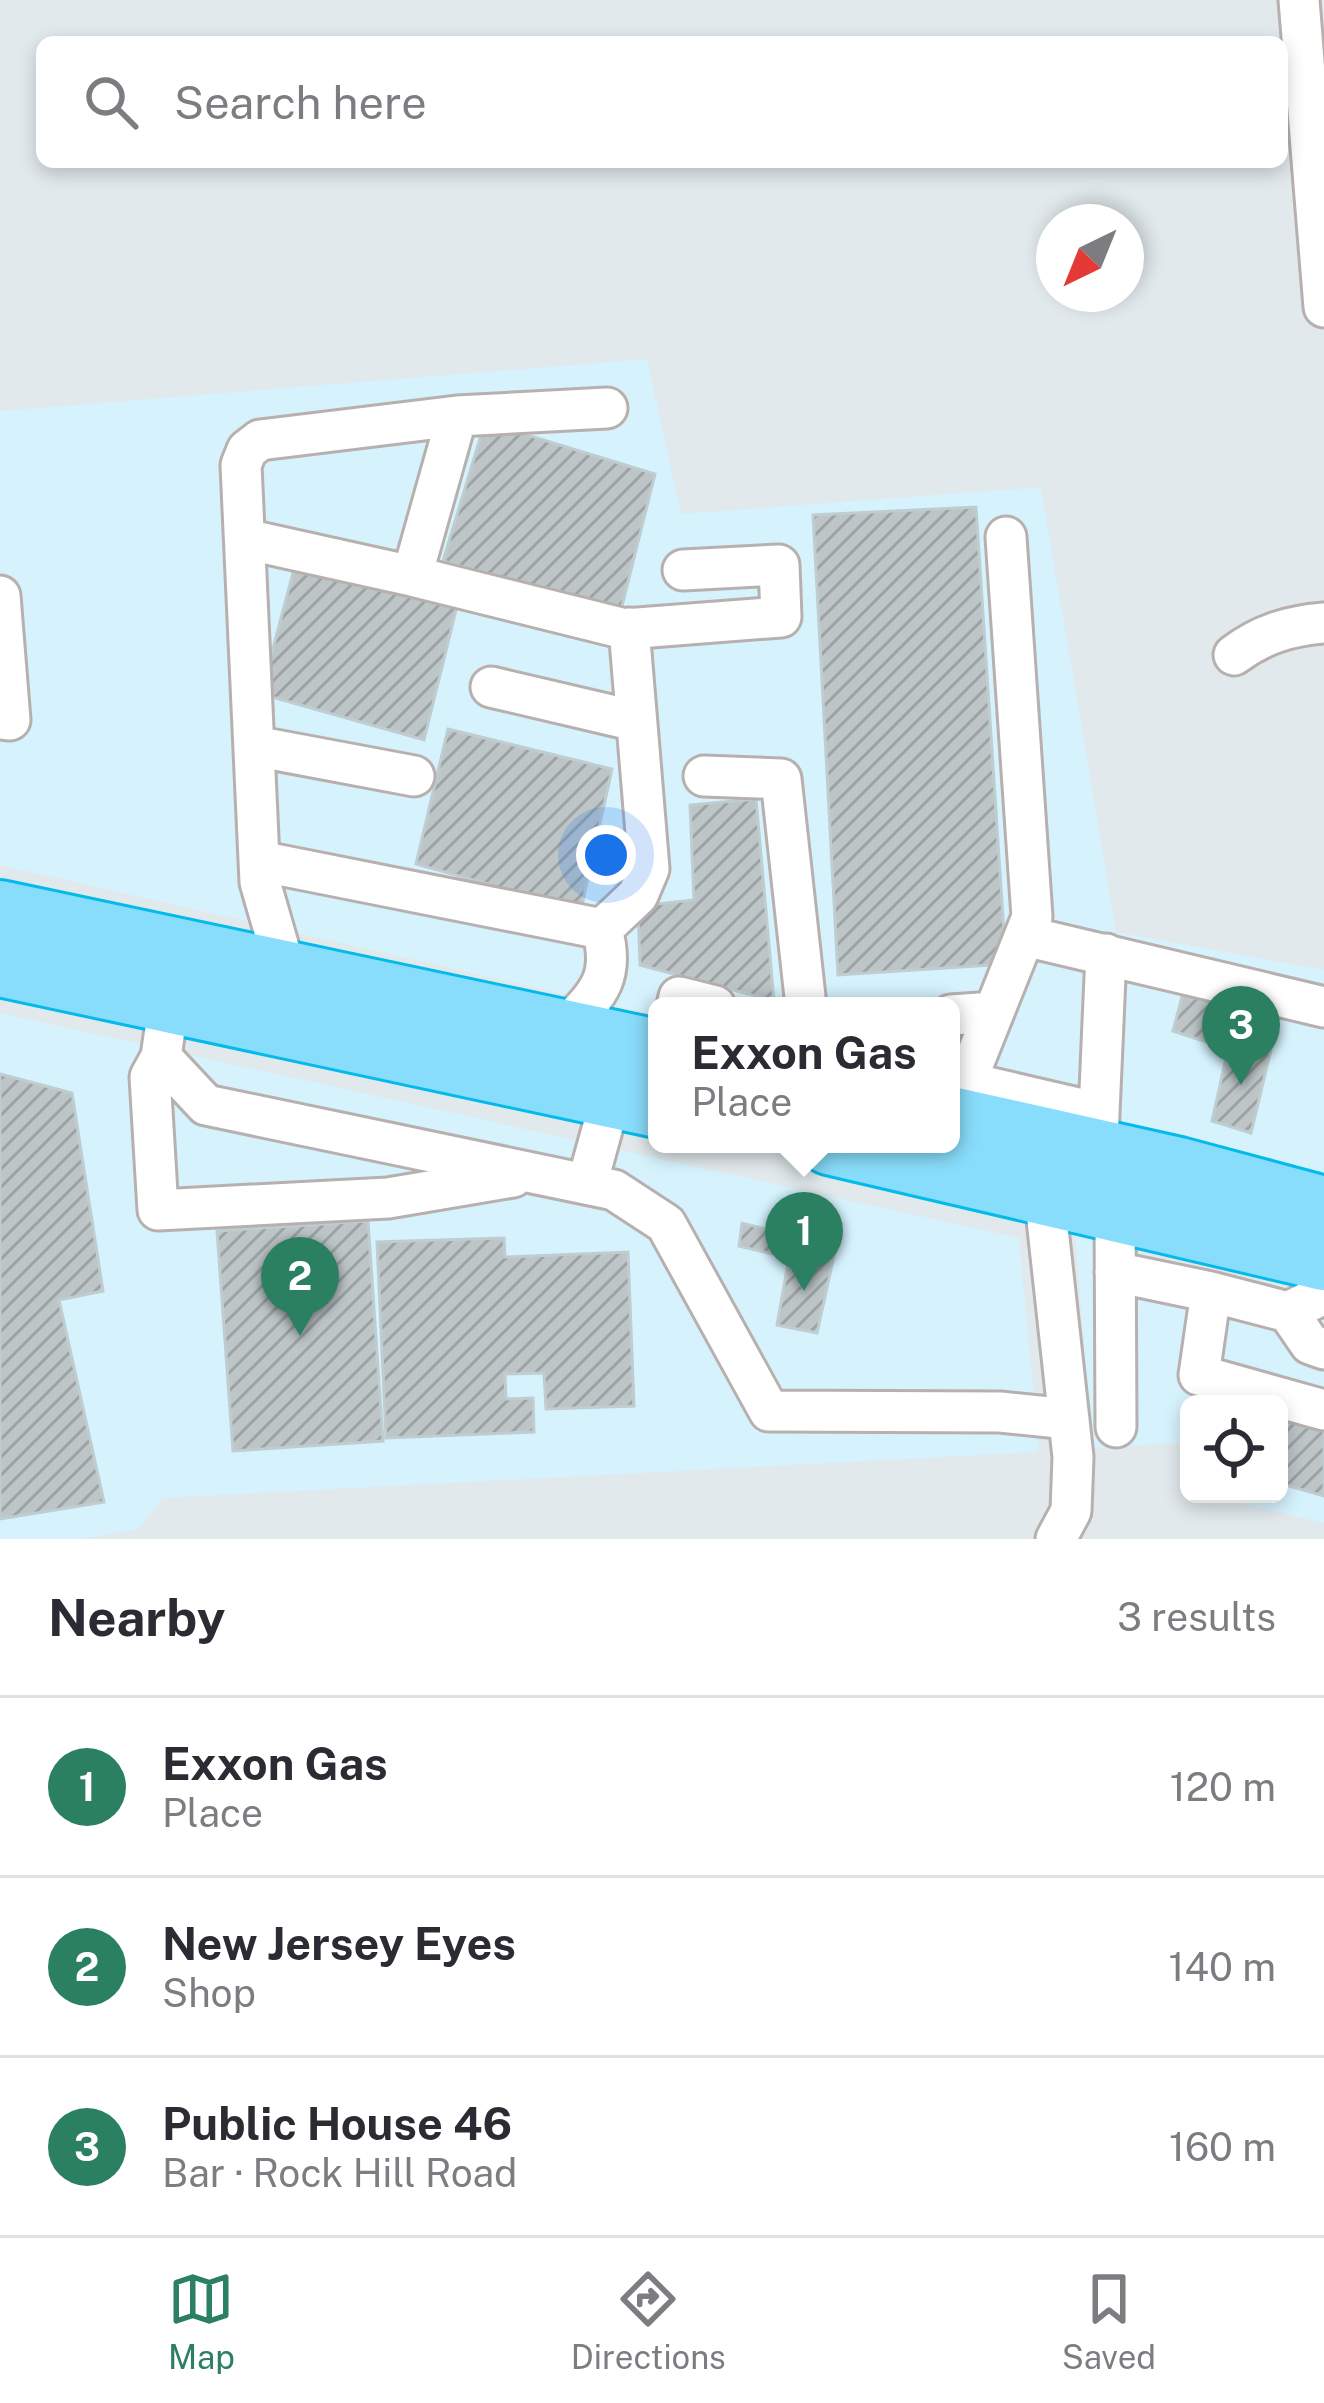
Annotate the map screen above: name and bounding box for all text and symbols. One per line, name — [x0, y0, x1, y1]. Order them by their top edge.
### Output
search box — [36, 36, 1288, 168]
icon: search — [78, 69, 144, 135]
text: Search here — [174, 76, 427, 129]
north arrow — [1036, 204, 1144, 312]
your location — [576, 825, 636, 885]
pin: 3 — [1202, 986, 1280, 1085]
popup — [648, 997, 960, 1153]
text: Exxon Gas — [691, 1026, 917, 1079]
text: Place — [691, 1079, 792, 1125]
pin: 1 — [765, 1192, 843, 1291]
pin: 2 — [261, 1237, 339, 1336]
map controls — [1180, 1395, 1288, 1503]
button: locate — [1180, 1395, 1288, 1503]
text: Nearby — [48, 1588, 225, 1647]
text: 3 results — [1117, 1594, 1276, 1640]
text: Exxon Gas — [162, 1737, 388, 1790]
text: 1 — [79, 1764, 95, 1810]
text: 120 m — [1170, 1764, 1276, 1810]
text: Place — [162, 1790, 263, 1836]
text: New Jersey Eyes — [162, 1917, 516, 1970]
text: 2 — [75, 1944, 99, 1990]
text: 140 m — [1169, 1944, 1276, 1990]
text: Shop — [162, 1970, 256, 2016]
text: Public House 46 — [162, 2097, 512, 2150]
text: 3 — [74, 2124, 100, 2170]
text: 160 m — [1169, 2124, 1276, 2170]
text: Bar · Rock Hill Road — [162, 2150, 517, 2196]
tab: Map — [168, 2266, 235, 2376]
tab: Directions — [571, 2266, 726, 2376]
tab: Saved — [1062, 2266, 1156, 2376]

